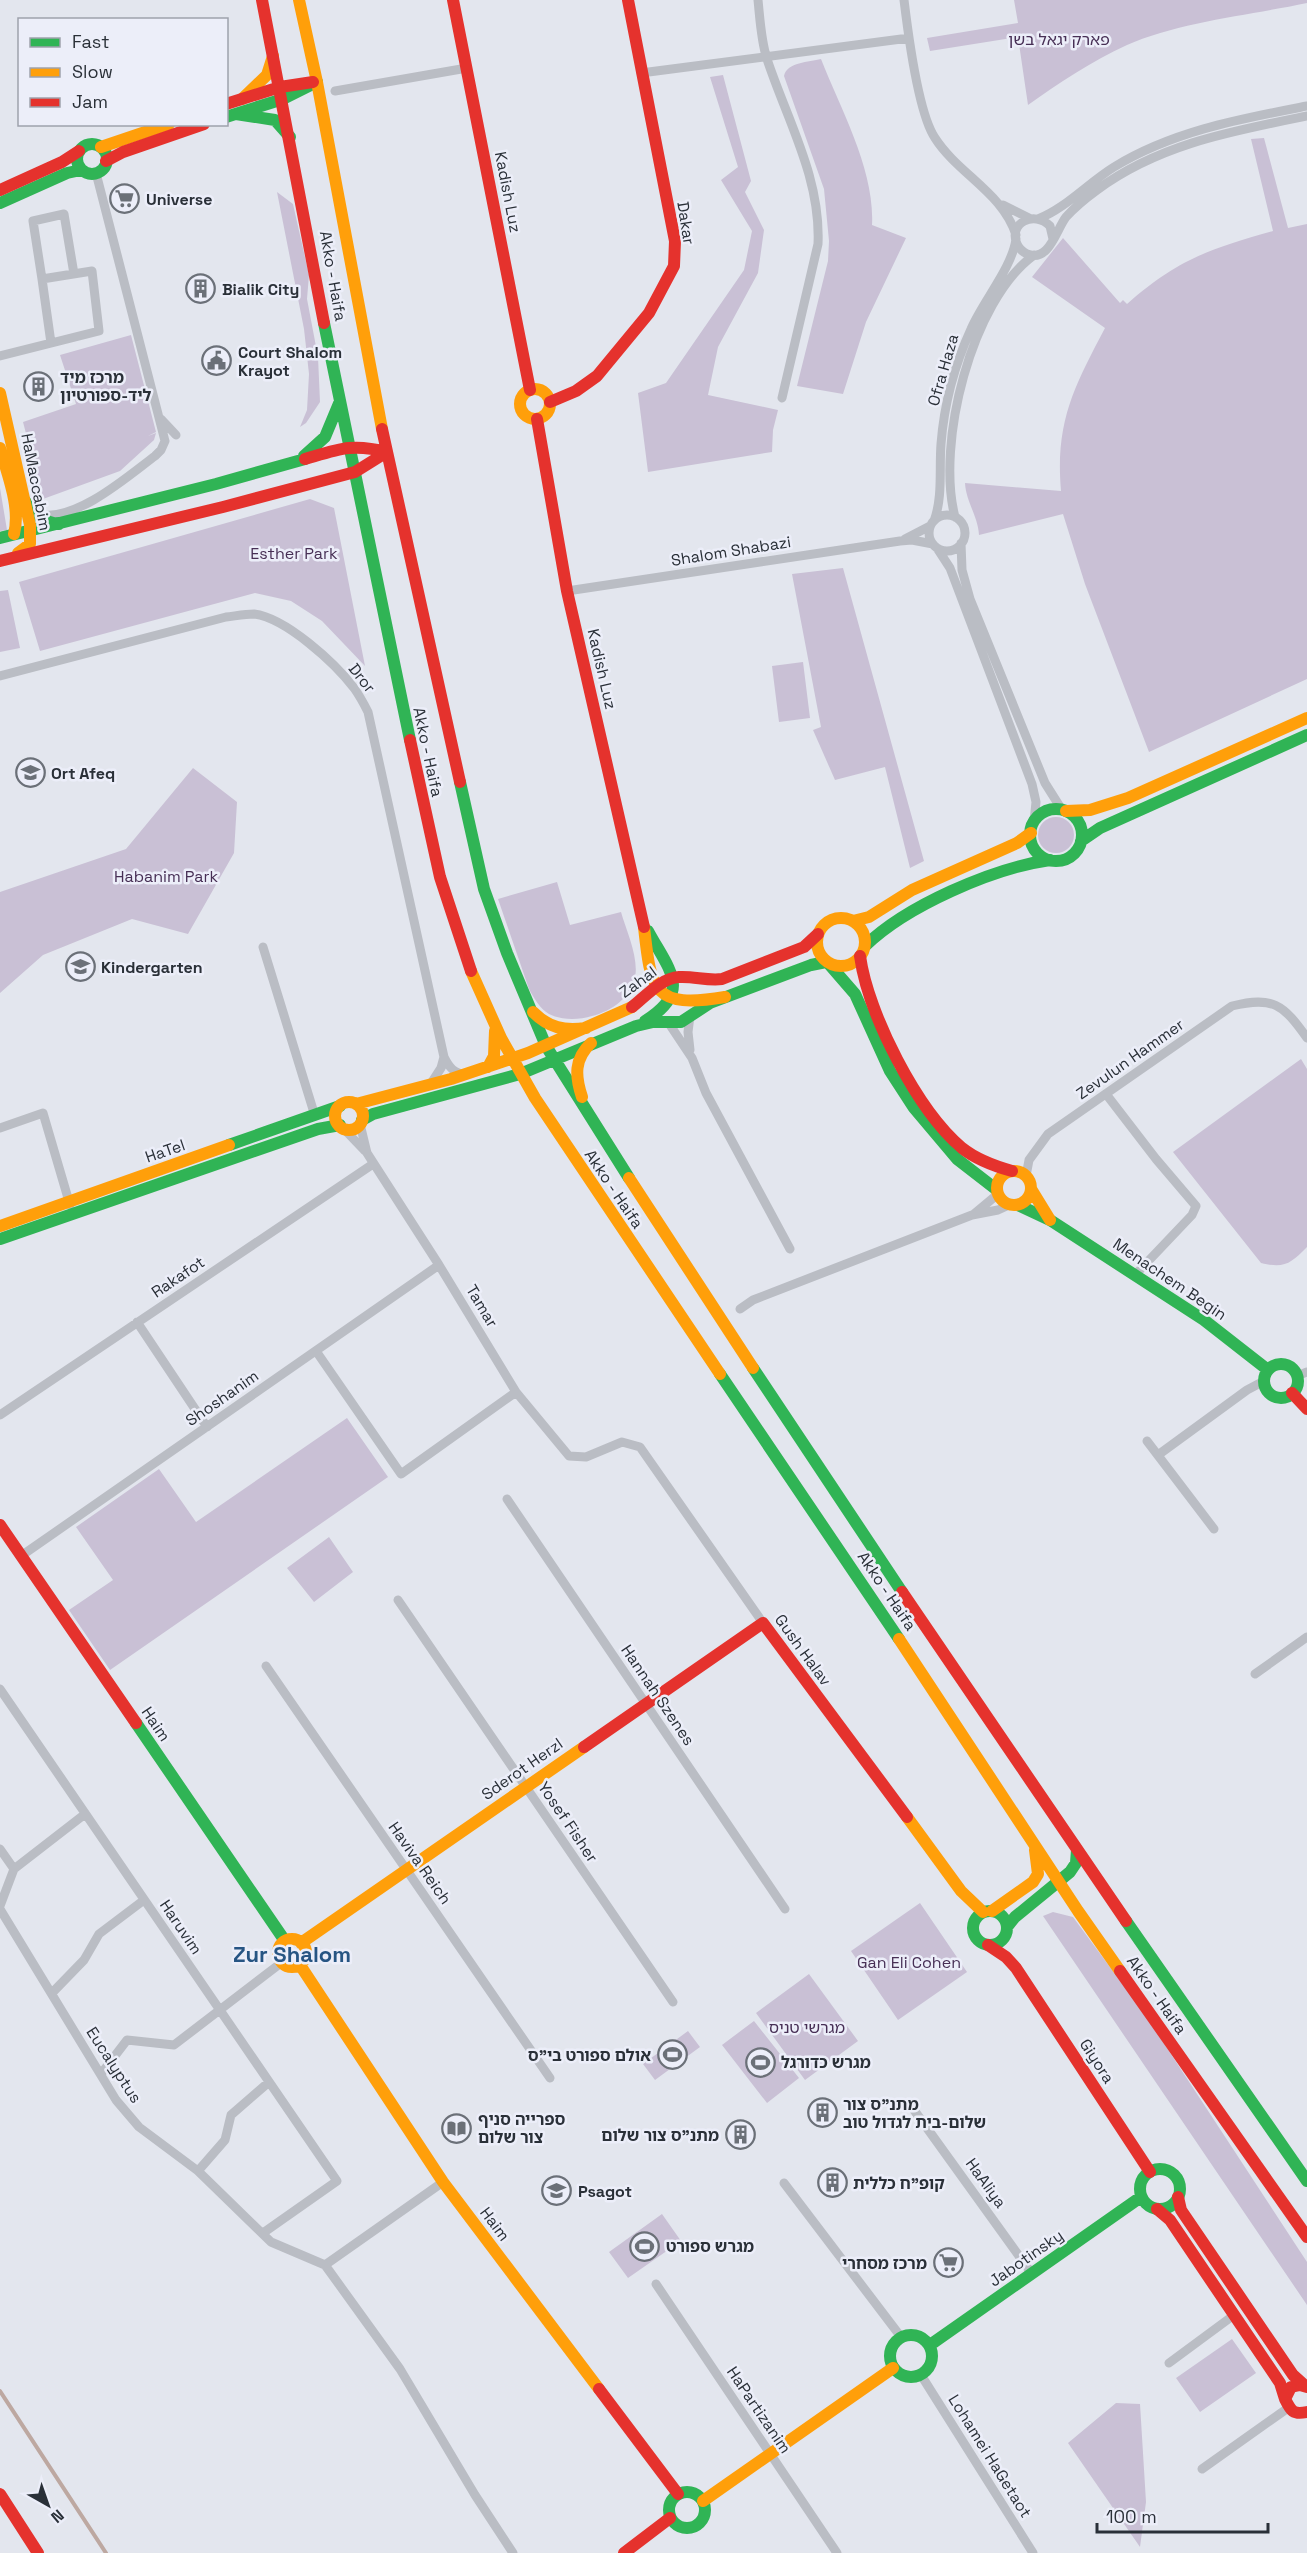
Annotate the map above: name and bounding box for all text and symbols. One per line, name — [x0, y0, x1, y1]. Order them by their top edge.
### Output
legend — [18, 18, 228, 126]
park label: פארק יגאל בשן — [1008, 29, 1110, 50]
text: Fast — [72, 30, 109, 53]
text: Slow — [72, 60, 113, 83]
text: Jam — [72, 90, 108, 113]
street label: Kadish Luz — [490, 150, 526, 234]
supermarket icon: Universe — [109, 183, 141, 215]
place label: Universe — [146, 189, 212, 210]
street label: Dakar — [672, 200, 700, 246]
street label: Akko - Haifa — [315, 229, 351, 323]
building icon: Bialik City — [185, 273, 217, 305]
place label: Bialik City — [222, 279, 299, 300]
street label: Ofra Haza — [923, 332, 963, 408]
place label: Court Shalom Krayot — [238, 342, 342, 381]
public building icon: Court Shalom Krayot — [201, 345, 233, 377]
place label: מרכז מיד ליד-ספורטיון — [60, 367, 152, 406]
building icon: מרכז מיד ליד-ספורטיון — [23, 370, 55, 402]
street label: HaMaccabim — [16, 431, 56, 533]
street label: Shalom Shabazi — [670, 531, 792, 571]
park label: Esther Park — [250, 543, 338, 564]
street label: Kadish Luz — [583, 627, 621, 711]
street label: Dror — [344, 659, 380, 697]
street label: Akko - Haifa — [408, 705, 448, 799]
school or university icon: Ort Afeq — [14, 757, 46, 789]
place label: Ort Afeq — [51, 763, 115, 784]
park label: Habanim Park — [114, 866, 218, 887]
school or university icon: Kindergarten — [64, 951, 96, 983]
place label: Kindergarten — [101, 957, 203, 978]
street label: Zahal — [615, 961, 661, 1003]
street label: Zevulun Hammer — [1072, 1014, 1188, 1104]
street label: HaTel — [142, 1134, 188, 1168]
street label: Akko - Haifa — [580, 1145, 648, 1233]
street label: Menachem Begin — [1109, 1233, 1231, 1325]
street label: Rakafot — [147, 1252, 209, 1302]
street label: Tamar — [461, 1281, 503, 1331]
street label: Shoshanim — [181, 1365, 263, 1431]
street label: Akko - Haifa — [853, 1547, 921, 1635]
street label: Gush Halav — [770, 1610, 836, 1690]
street label: Hannah Szenes — [616, 1640, 700, 1750]
street label: Haim — [137, 1703, 175, 1745]
street label: Sderot Herzl — [477, 1733, 567, 1805]
street label: Yosef Fisher — [533, 1777, 603, 1867]
street label: Haviva Reich — [384, 1818, 456, 1908]
street label: Haruvim — [155, 1895, 207, 1959]
district label: Zur Shalom — [233, 1940, 351, 1968]
park label: Gan Eli Cohen — [857, 1952, 961, 1973]
street label: Akko - Haifa — [1122, 1952, 1192, 2038]
park label: מגרשי טניס — [769, 2017, 845, 2038]
street label: Eucalyptus — [82, 2023, 146, 2107]
street label: Giyora — [1075, 2035, 1119, 2087]
sports icon: אולם ספורט בי"ס — [656, 2039, 688, 2071]
place label: אולם ספורט בי"ס — [528, 2045, 651, 2066]
sports icon: מגרש כדורגל — [744, 2046, 776, 2078]
place label: מגרש כדורגל — [781, 2052, 871, 2073]
place label: מתנ"ס צור שלום-בית לגדול טוב — [843, 2094, 986, 2133]
building icon: מתנ"ס צור שלום-בית לגדול טוב — [806, 2097, 838, 2129]
place label: ספרייה סניף צור שלום — [478, 2109, 565, 2148]
library icon: ספרייה סניף צור שלום — [441, 2112, 473, 2144]
building icon: מתנ"ס צור שלום — [724, 2119, 756, 2151]
place label: מתנ"ס צור שלום — [601, 2125, 719, 2146]
street label: HaAliya — [961, 2154, 1011, 2212]
building icon: קופ"ח כללית — [816, 2167, 848, 2199]
place label: קופ"ח כללית — [853, 2173, 945, 2194]
school or university icon: Psagot — [541, 2175, 573, 2207]
place label: Psagot — [578, 2181, 632, 2202]
street label: Haim — [475, 2203, 515, 2245]
street label: Jabotinsky — [985, 2225, 1067, 2291]
sports icon: מגרש ספורט — [629, 2230, 661, 2262]
place label: מגרש ספורט — [666, 2236, 754, 2257]
supermarket icon: מרכז מסחרי — [932, 2247, 964, 2279]
place label: מרכז מסחרי — [842, 2253, 927, 2274]
street label: HaPartizanim — [722, 2362, 796, 2458]
street label: Lohamei HaGetaot — [944, 2390, 1036, 2522]
north arrow — [18, 2475, 78, 2535]
scale bar — [1097, 2496, 1268, 2534]
text: N — [46, 2505, 68, 2528]
text: 100 m — [1106, 2505, 1157, 2528]

